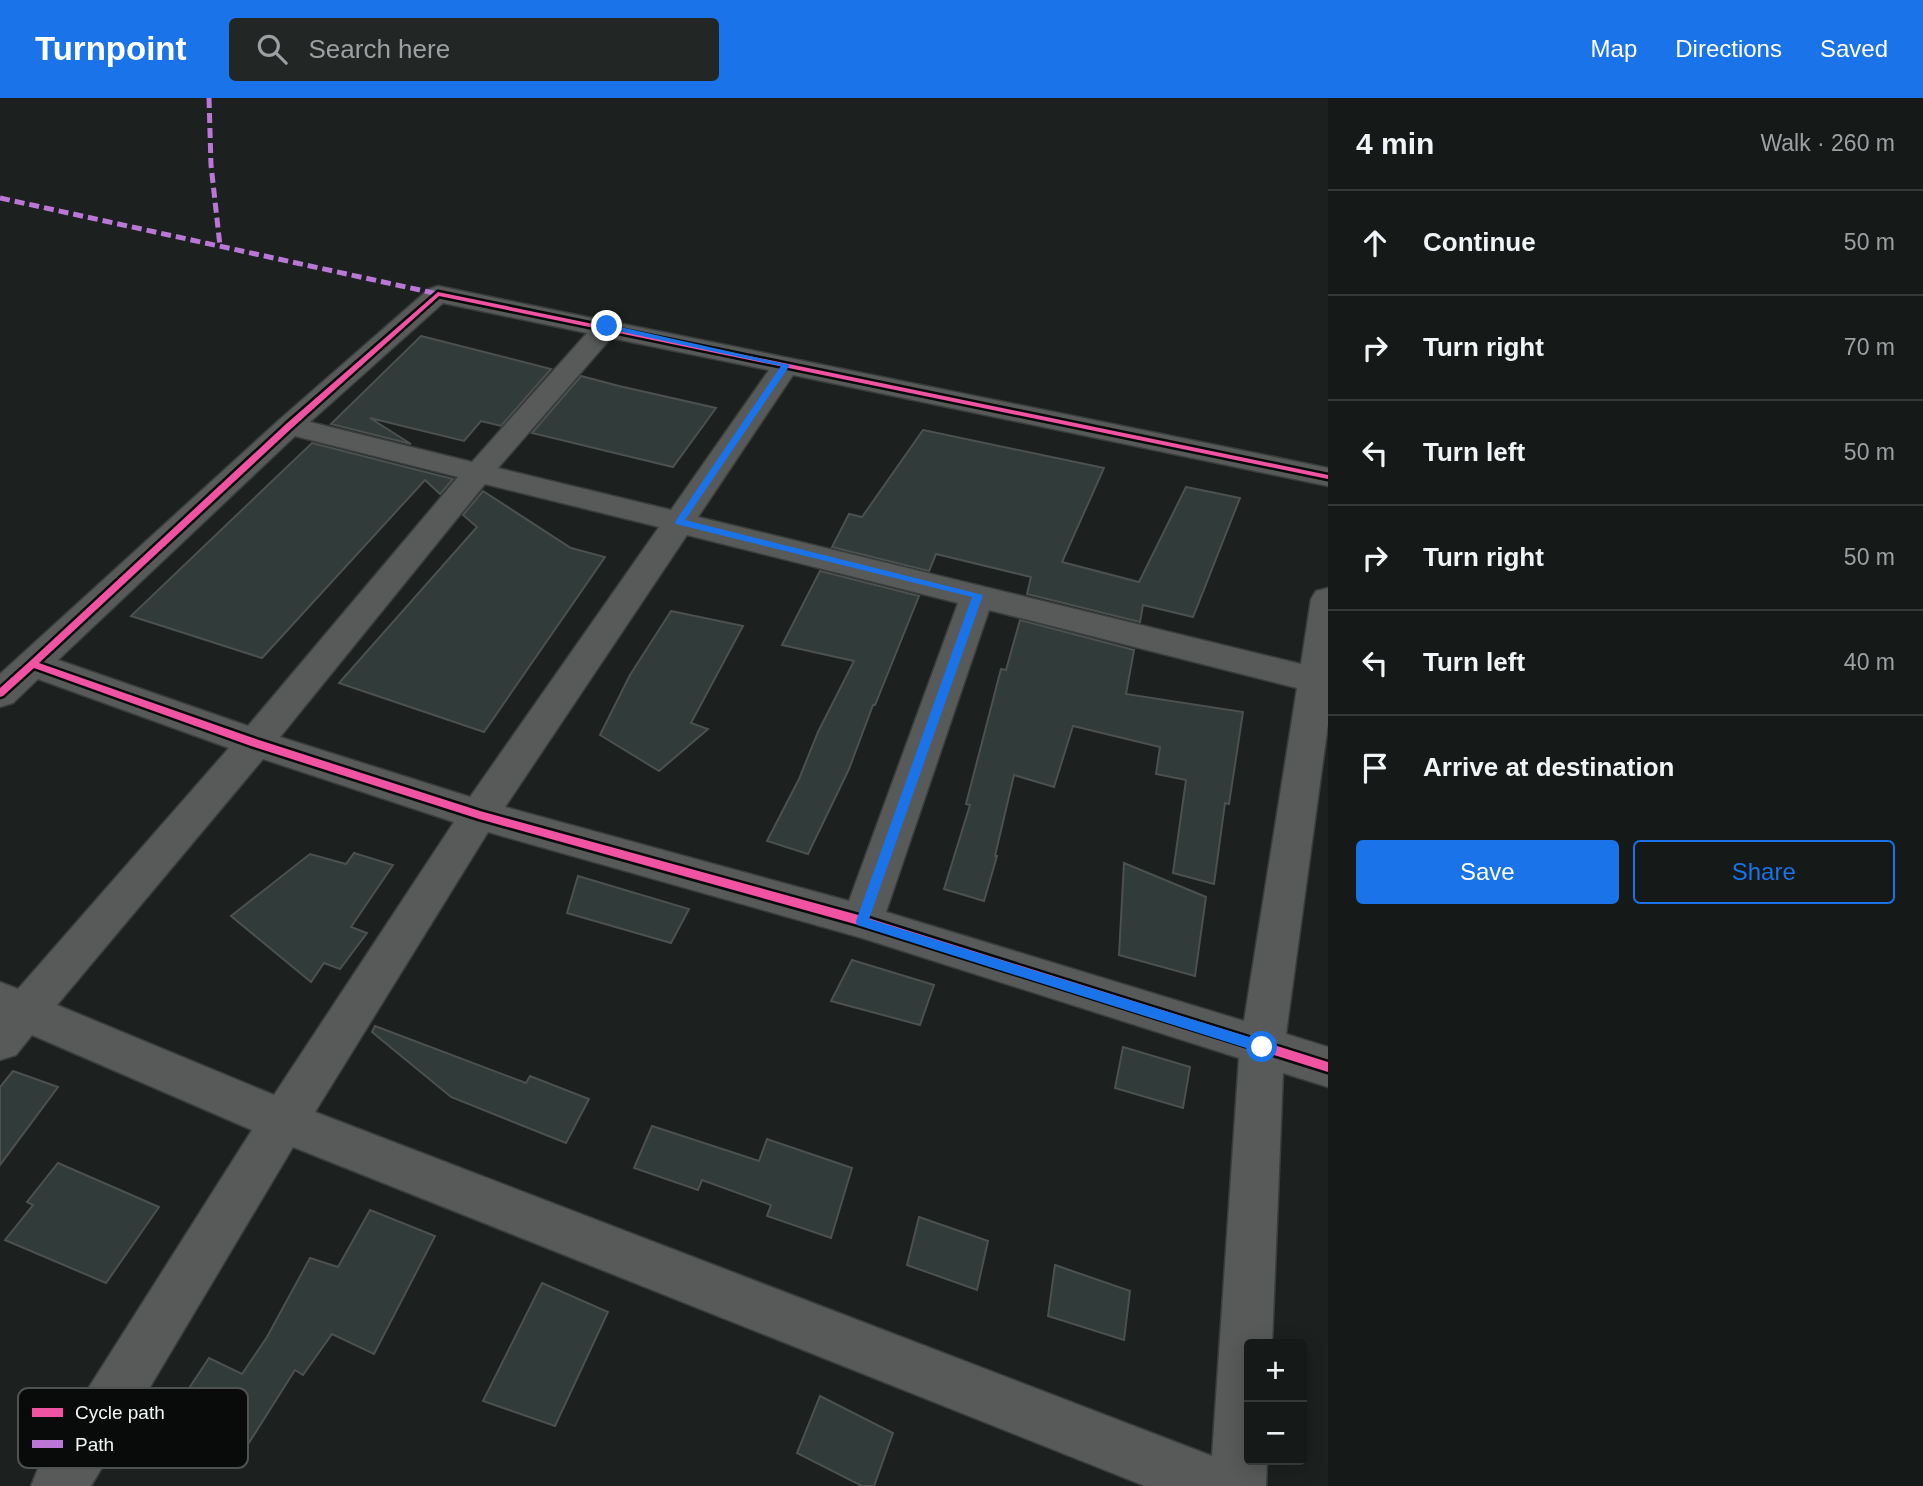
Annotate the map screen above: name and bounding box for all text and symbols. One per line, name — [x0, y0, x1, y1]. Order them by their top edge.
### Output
search box — [229, 18, 719, 81]
text: Turnpoint — [35, 30, 187, 67]
icon: search — [253, 30, 291, 68]
text: Search here — [309, 34, 450, 64]
text: Map — [1591, 35, 1637, 62]
text: Directions — [1675, 35, 1782, 62]
text: Saved — [1820, 35, 1888, 62]
text: 4 min — [1356, 127, 1434, 160]
text: Walk · 260 m — [1760, 130, 1895, 156]
icon: ahead — [1356, 224, 1394, 262]
text: Continue — [1423, 227, 1536, 257]
text: 50 m — [1844, 229, 1895, 255]
route end — [591, 310, 622, 341]
icon: right — [1356, 329, 1394, 367]
text: Turn right — [1423, 332, 1544, 362]
text: 70 m — [1844, 334, 1895, 360]
icon: left — [1356, 434, 1394, 472]
text: Turn left — [1423, 437, 1525, 467]
text: 50 m — [1844, 439, 1895, 465]
icon: right — [1356, 539, 1394, 577]
text: Turn right — [1423, 542, 1544, 572]
text: 50 m — [1844, 544, 1895, 570]
icon: left — [1356, 644, 1394, 682]
text: Turn left — [1423, 647, 1525, 677]
text: 40 m — [1844, 649, 1895, 675]
icon: arrive — [1356, 749, 1394, 787]
text: Arrive at destination — [1423, 752, 1674, 782]
button: Save — [1356, 840, 1619, 904]
button: Share — [1633, 840, 1895, 904]
route start — [1246, 1031, 1277, 1062]
map controls — [1244, 1339, 1307, 1465]
button: + — [1244, 1339, 1307, 1402]
legend — [18, 1388, 248, 1468]
text: Cycle path — [75, 1402, 165, 1423]
button: − — [1244, 1402, 1307, 1465]
text: Path — [75, 1434, 114, 1455]

